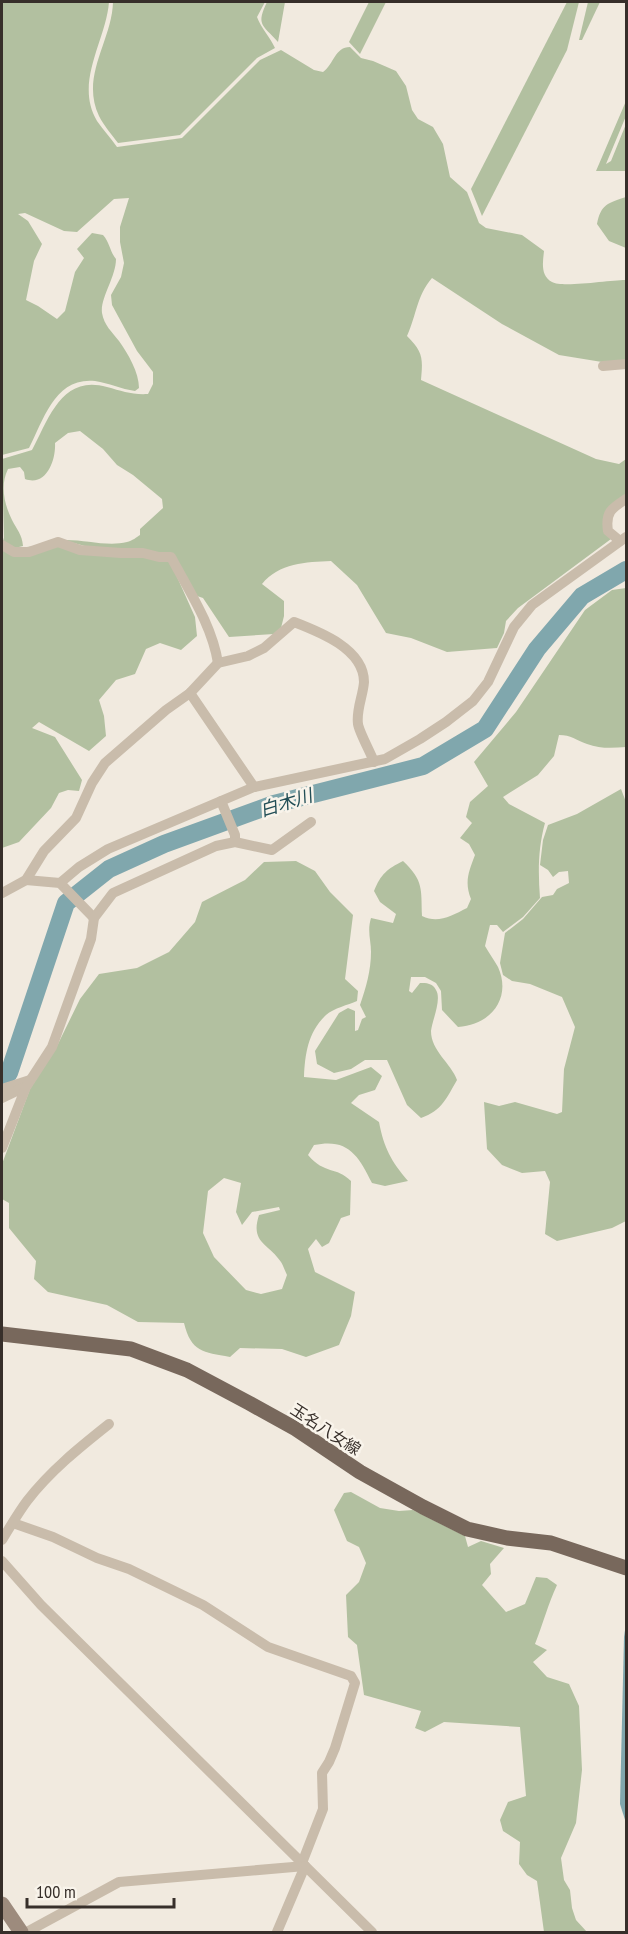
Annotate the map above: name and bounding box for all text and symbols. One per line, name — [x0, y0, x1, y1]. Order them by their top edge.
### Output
water label: 白木川 — [257, 783, 317, 821]
street label: 玉名八女線 — [287, 1399, 365, 1459]
scale bar — [27, 1871, 174, 1909]
text: 100 m — [36, 1880, 76, 1903]

